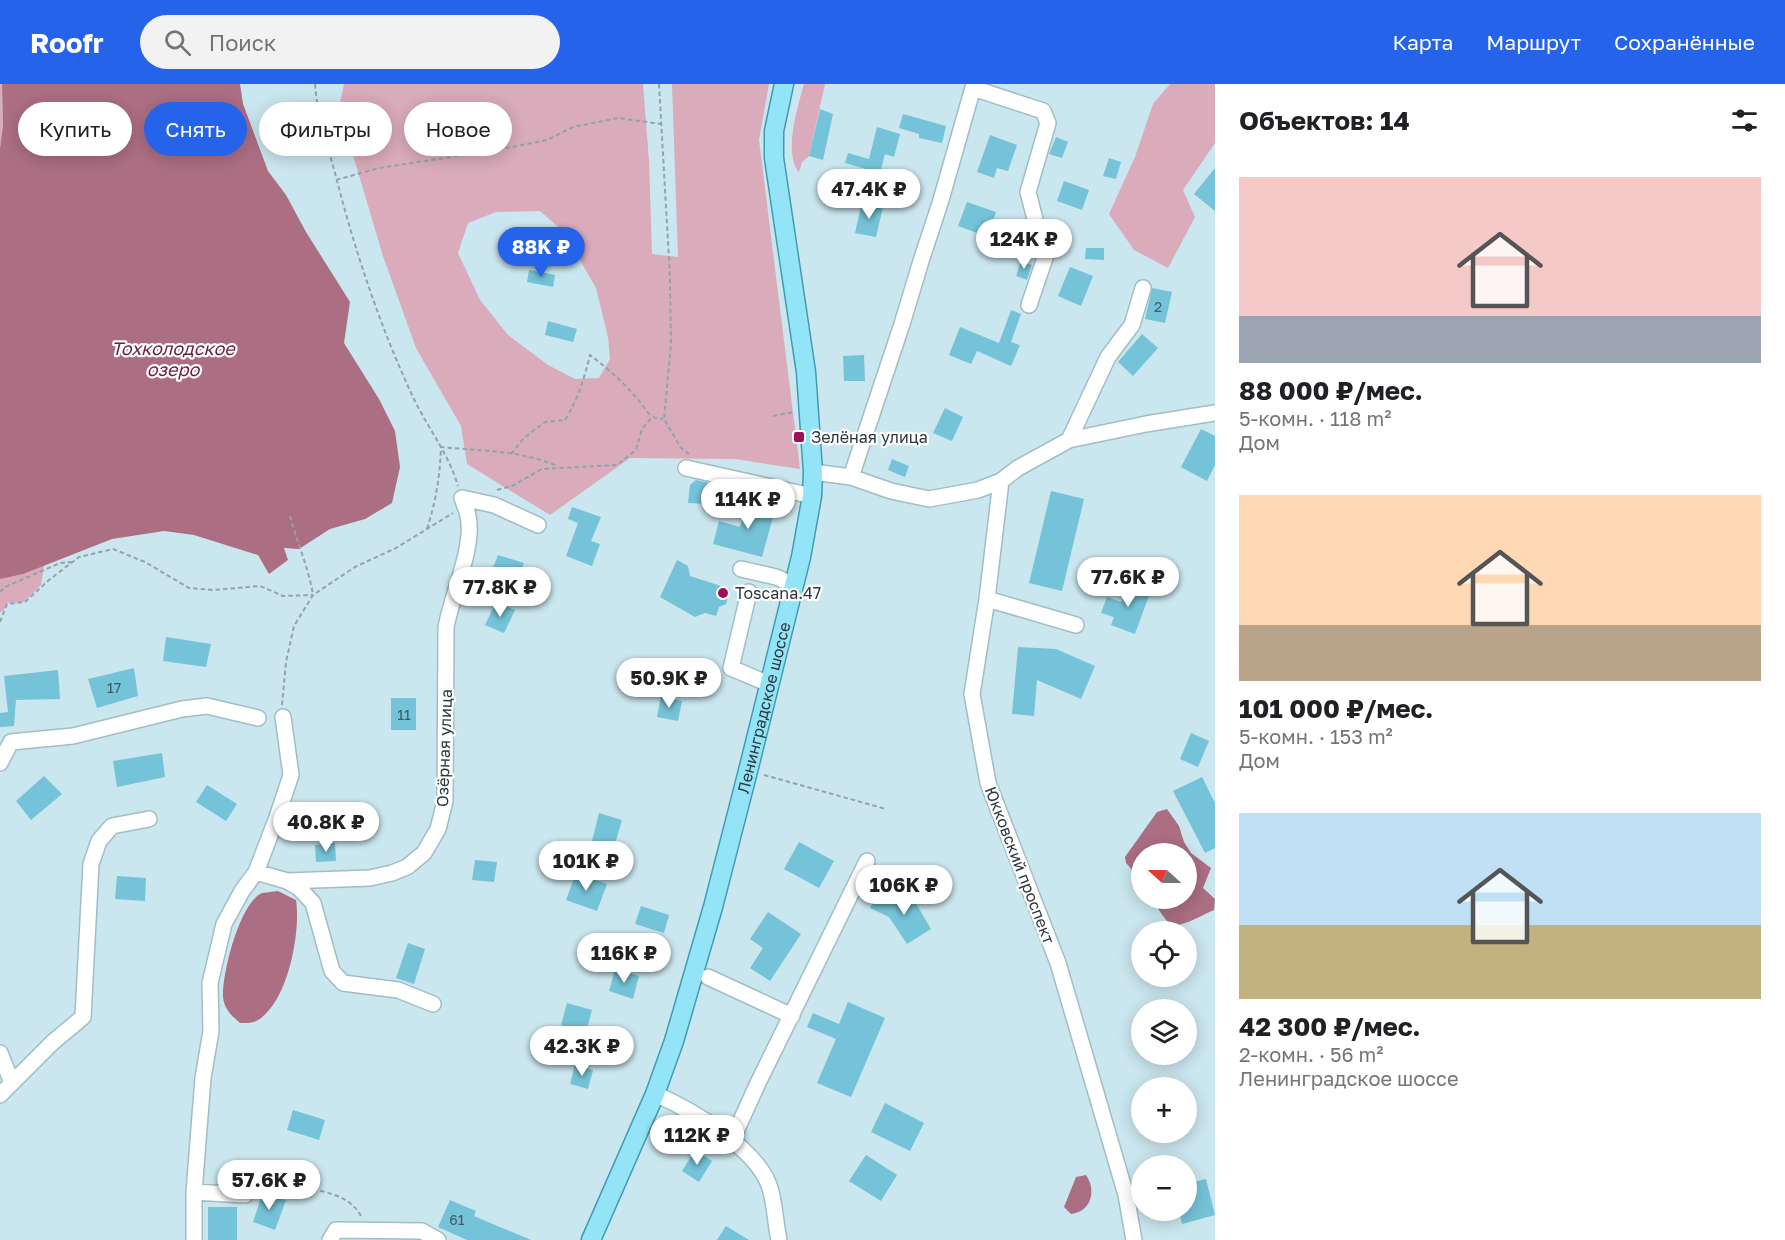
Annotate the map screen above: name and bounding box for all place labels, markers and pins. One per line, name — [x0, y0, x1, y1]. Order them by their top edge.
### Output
pin: 47.4K ₽ — [814, 169, 924, 220]
pin: 124K ₽ — [975, 219, 1073, 270]
pin: 88K ₽ — [499, 227, 583, 278]
place label: Зелёная улица — [811, 427, 928, 447]
marker: Зелёная улица — [792, 430, 806, 444]
pin: 114K ₽ — [699, 479, 797, 530]
pin: 77.6K ₽ — [1073, 557, 1183, 608]
pin: 77.8K ₽ — [445, 567, 555, 618]
place label: Toscana.47 — [735, 583, 821, 603]
marker: Toscana.47 — [716, 586, 730, 600]
pin: 50.9K ₽ — [614, 658, 724, 709]
pin: 40.8K ₽ — [271, 802, 381, 853]
pin: 101K ₽ — [537, 841, 635, 892]
pin: 106K ₽ — [855, 865, 953, 916]
pin: 116K ₽ — [575, 933, 673, 984]
pin: 42.3K ₽ — [527, 1026, 637, 1077]
pin: 112K ₽ — [648, 1115, 746, 1166]
pin: 57.6K ₽ — [214, 1160, 324, 1211]

